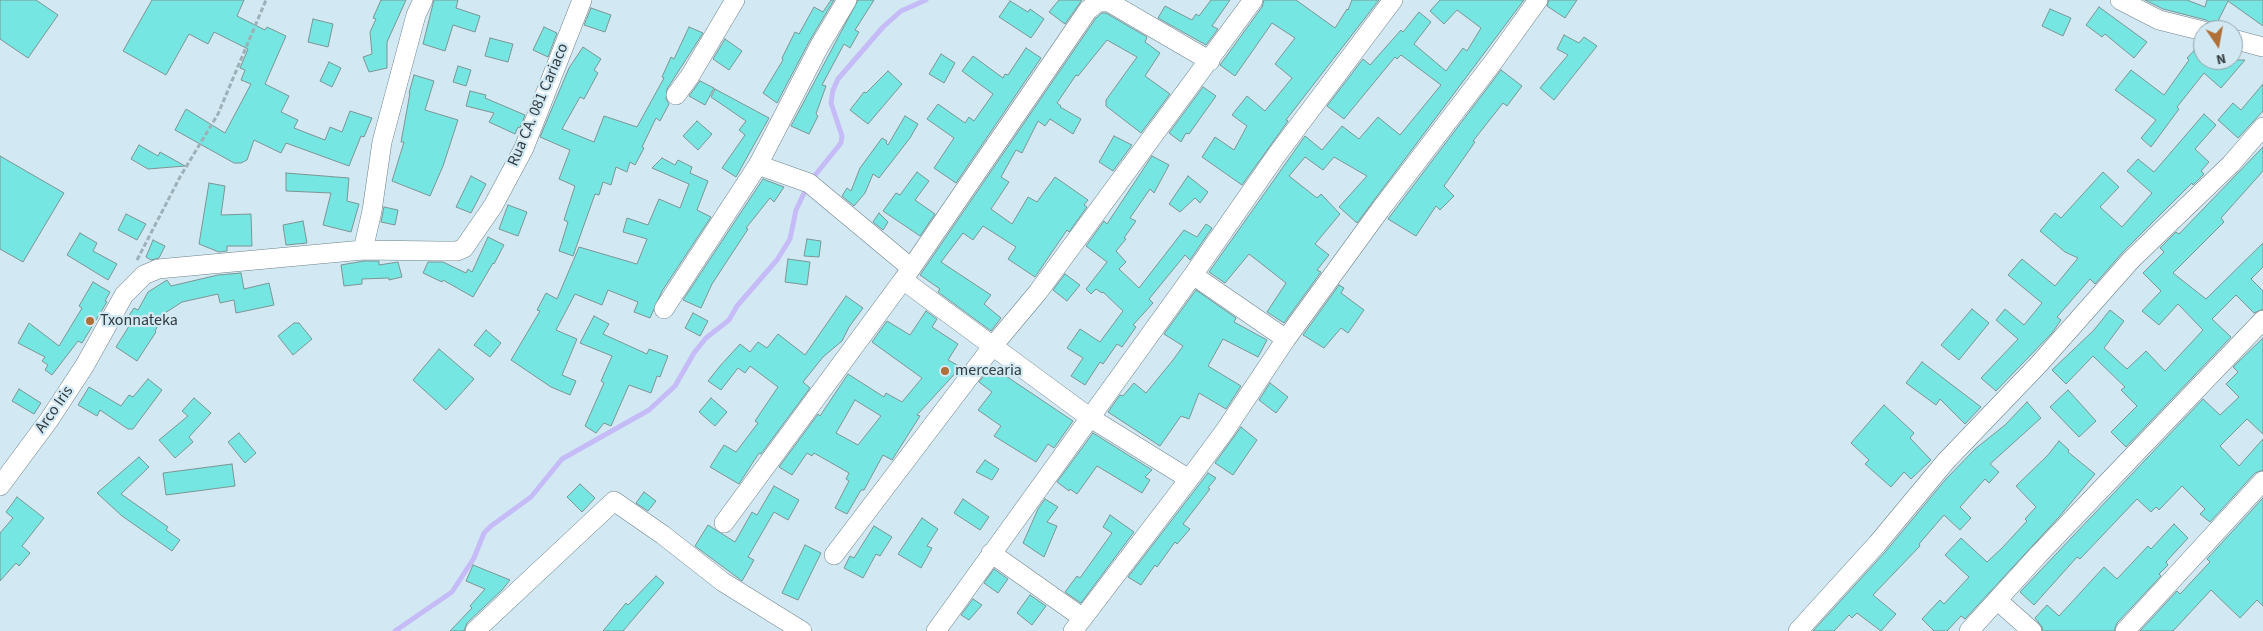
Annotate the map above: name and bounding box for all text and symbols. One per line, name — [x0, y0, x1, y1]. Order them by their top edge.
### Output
north arrow — [2193, 20, 2243, 70]
street label: Rua CA. 081 Cariaco — [504, 41, 574, 169]
text: N — [2214, 48, 2228, 69]
place label: Txonnateka — [100, 311, 178, 331]
marker: Txonnateka — [84, 315, 96, 327]
place label: mercearia — [955, 361, 1022, 381]
marker: mercearia — [939, 365, 951, 377]
street label: Arco Iris — [32, 383, 78, 437]

